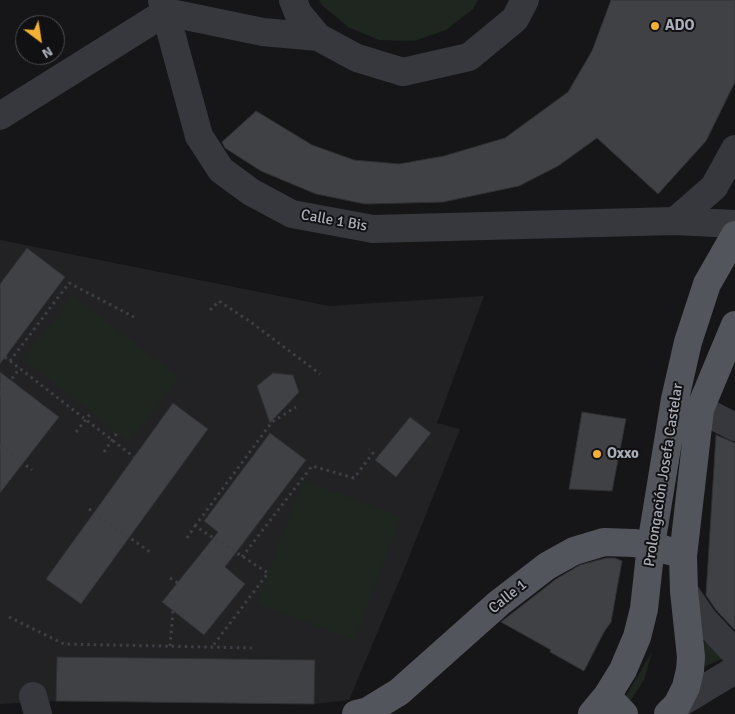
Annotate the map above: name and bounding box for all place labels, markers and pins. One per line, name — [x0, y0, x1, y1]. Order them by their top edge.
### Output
place label: ADO — [665, 17, 695, 35]
marker: ADO — [649, 20, 661, 32]
place label: Oxxo — [607, 445, 639, 463]
marker: Oxxo — [591, 448, 603, 460]

